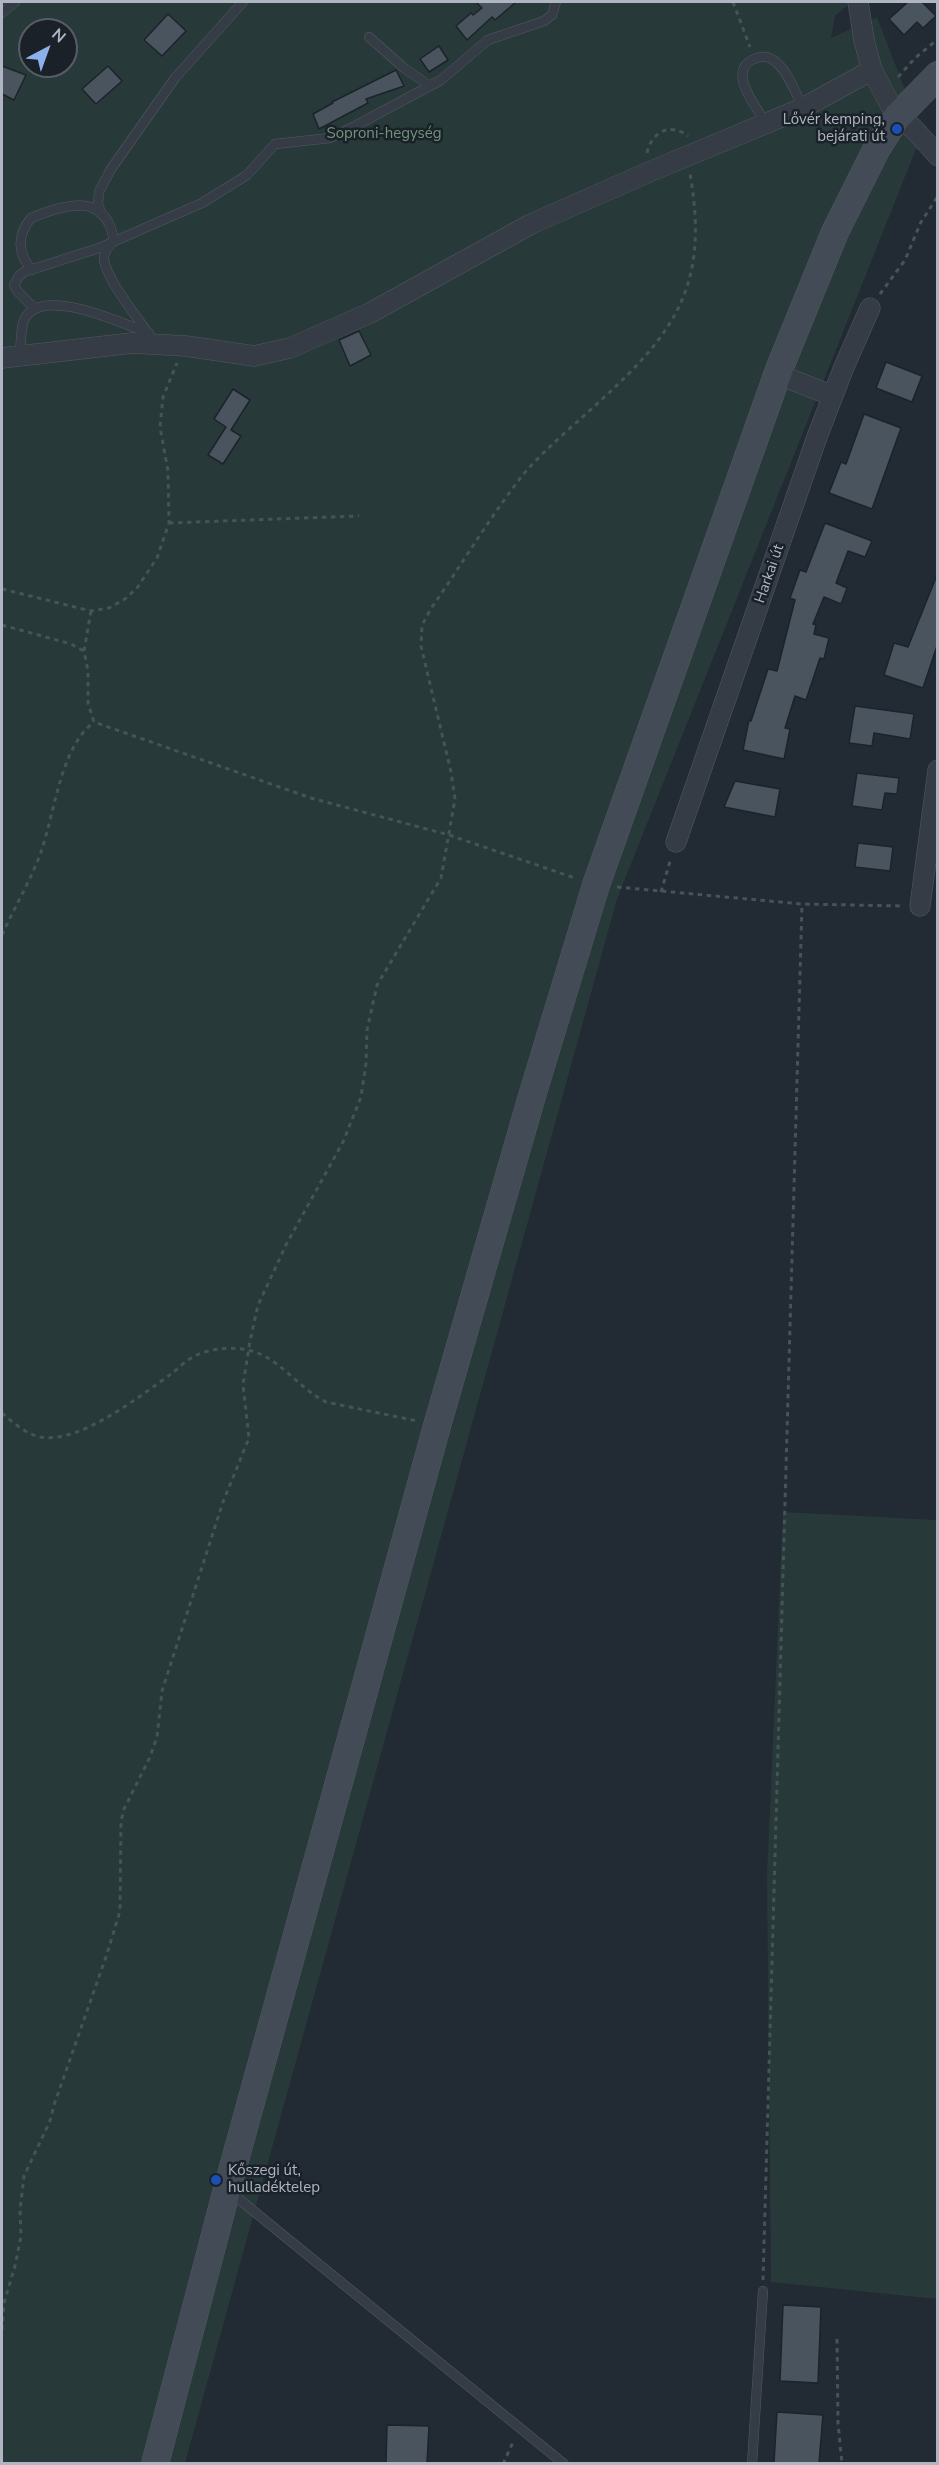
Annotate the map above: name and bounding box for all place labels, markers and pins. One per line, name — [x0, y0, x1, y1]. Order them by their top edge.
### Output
place label: Lővér kemping, bejárati út — [783, 111, 885, 146]
marker: Lővér kemping, bejárati út — [890, 122, 904, 136]
place label: Kőszegi út, hulladéktelep — [228, 2162, 320, 2197]
marker: Kőszegi út, hulladéktelep — [209, 2173, 223, 2187]

